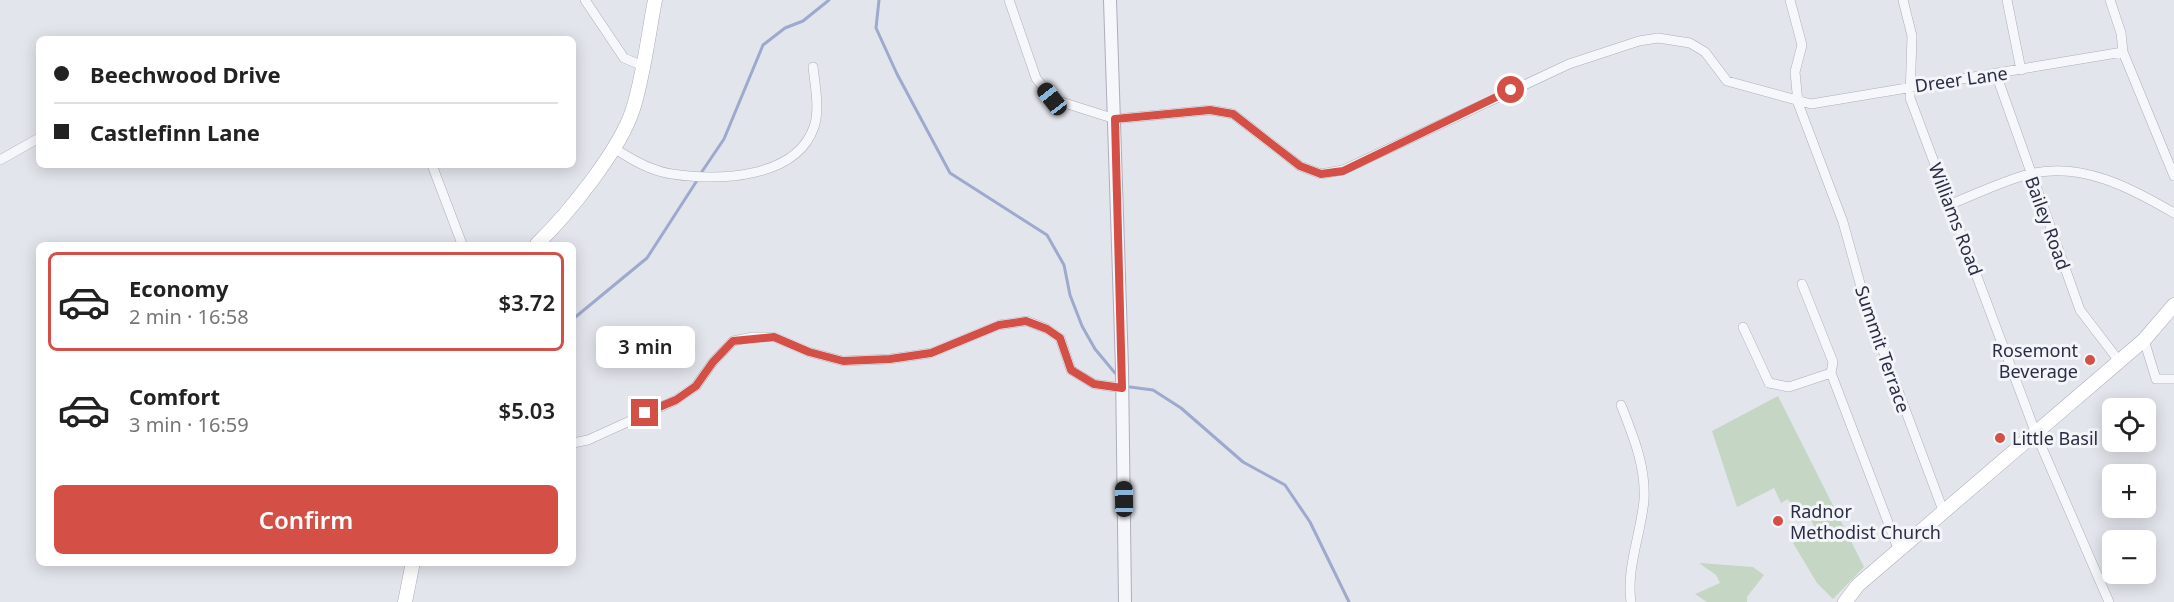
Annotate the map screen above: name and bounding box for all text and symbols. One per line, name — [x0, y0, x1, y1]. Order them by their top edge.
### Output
text: Beechwood Drive — [90, 59, 281, 89]
street label: Dreer Lane — [1913, 61, 2009, 97]
route start — [1497, 76, 1524, 103]
car — [1034, 79, 1070, 119]
text: Castlefinn Lane — [90, 117, 260, 147]
street label: Williams Road — [1924, 159, 1988, 279]
street label: Bailey Road — [2020, 173, 2076, 273]
text: Economy — [129, 273, 228, 303]
icon: car — [57, 275, 111, 329]
street label: Summit Terrace — [1850, 282, 1916, 416]
text: $3.72 — [499, 287, 555, 317]
text: 2 min · 16:58 — [129, 303, 249, 330]
callout: 3 min — [596, 326, 694, 368]
text: 3 min — [618, 333, 673, 360]
place label: Rosemont Beverage — [1992, 338, 2079, 383]
marker: Rosemont Beverage — [2083, 353, 2097, 367]
text: Comfort — [129, 381, 220, 411]
icon: car — [57, 383, 111, 437]
text: $5.03 — [499, 395, 555, 425]
map controls — [2102, 398, 2156, 584]
button: locate — [2102, 398, 2156, 452]
route end — [631, 399, 658, 426]
text: 3 min · 16:59 — [129, 411, 249, 438]
place label: Little Basil — [2012, 426, 2098, 450]
marker: Little Basil — [1993, 431, 2007, 445]
button: + — [2102, 464, 2156, 518]
car — [1115, 481, 1133, 517]
button: Confirm — [54, 485, 558, 554]
place label: Radnor Methodist Church — [1790, 499, 1941, 544]
marker: Radnor Methodist Church — [1771, 514, 1785, 528]
button: − — [2102, 530, 2156, 584]

